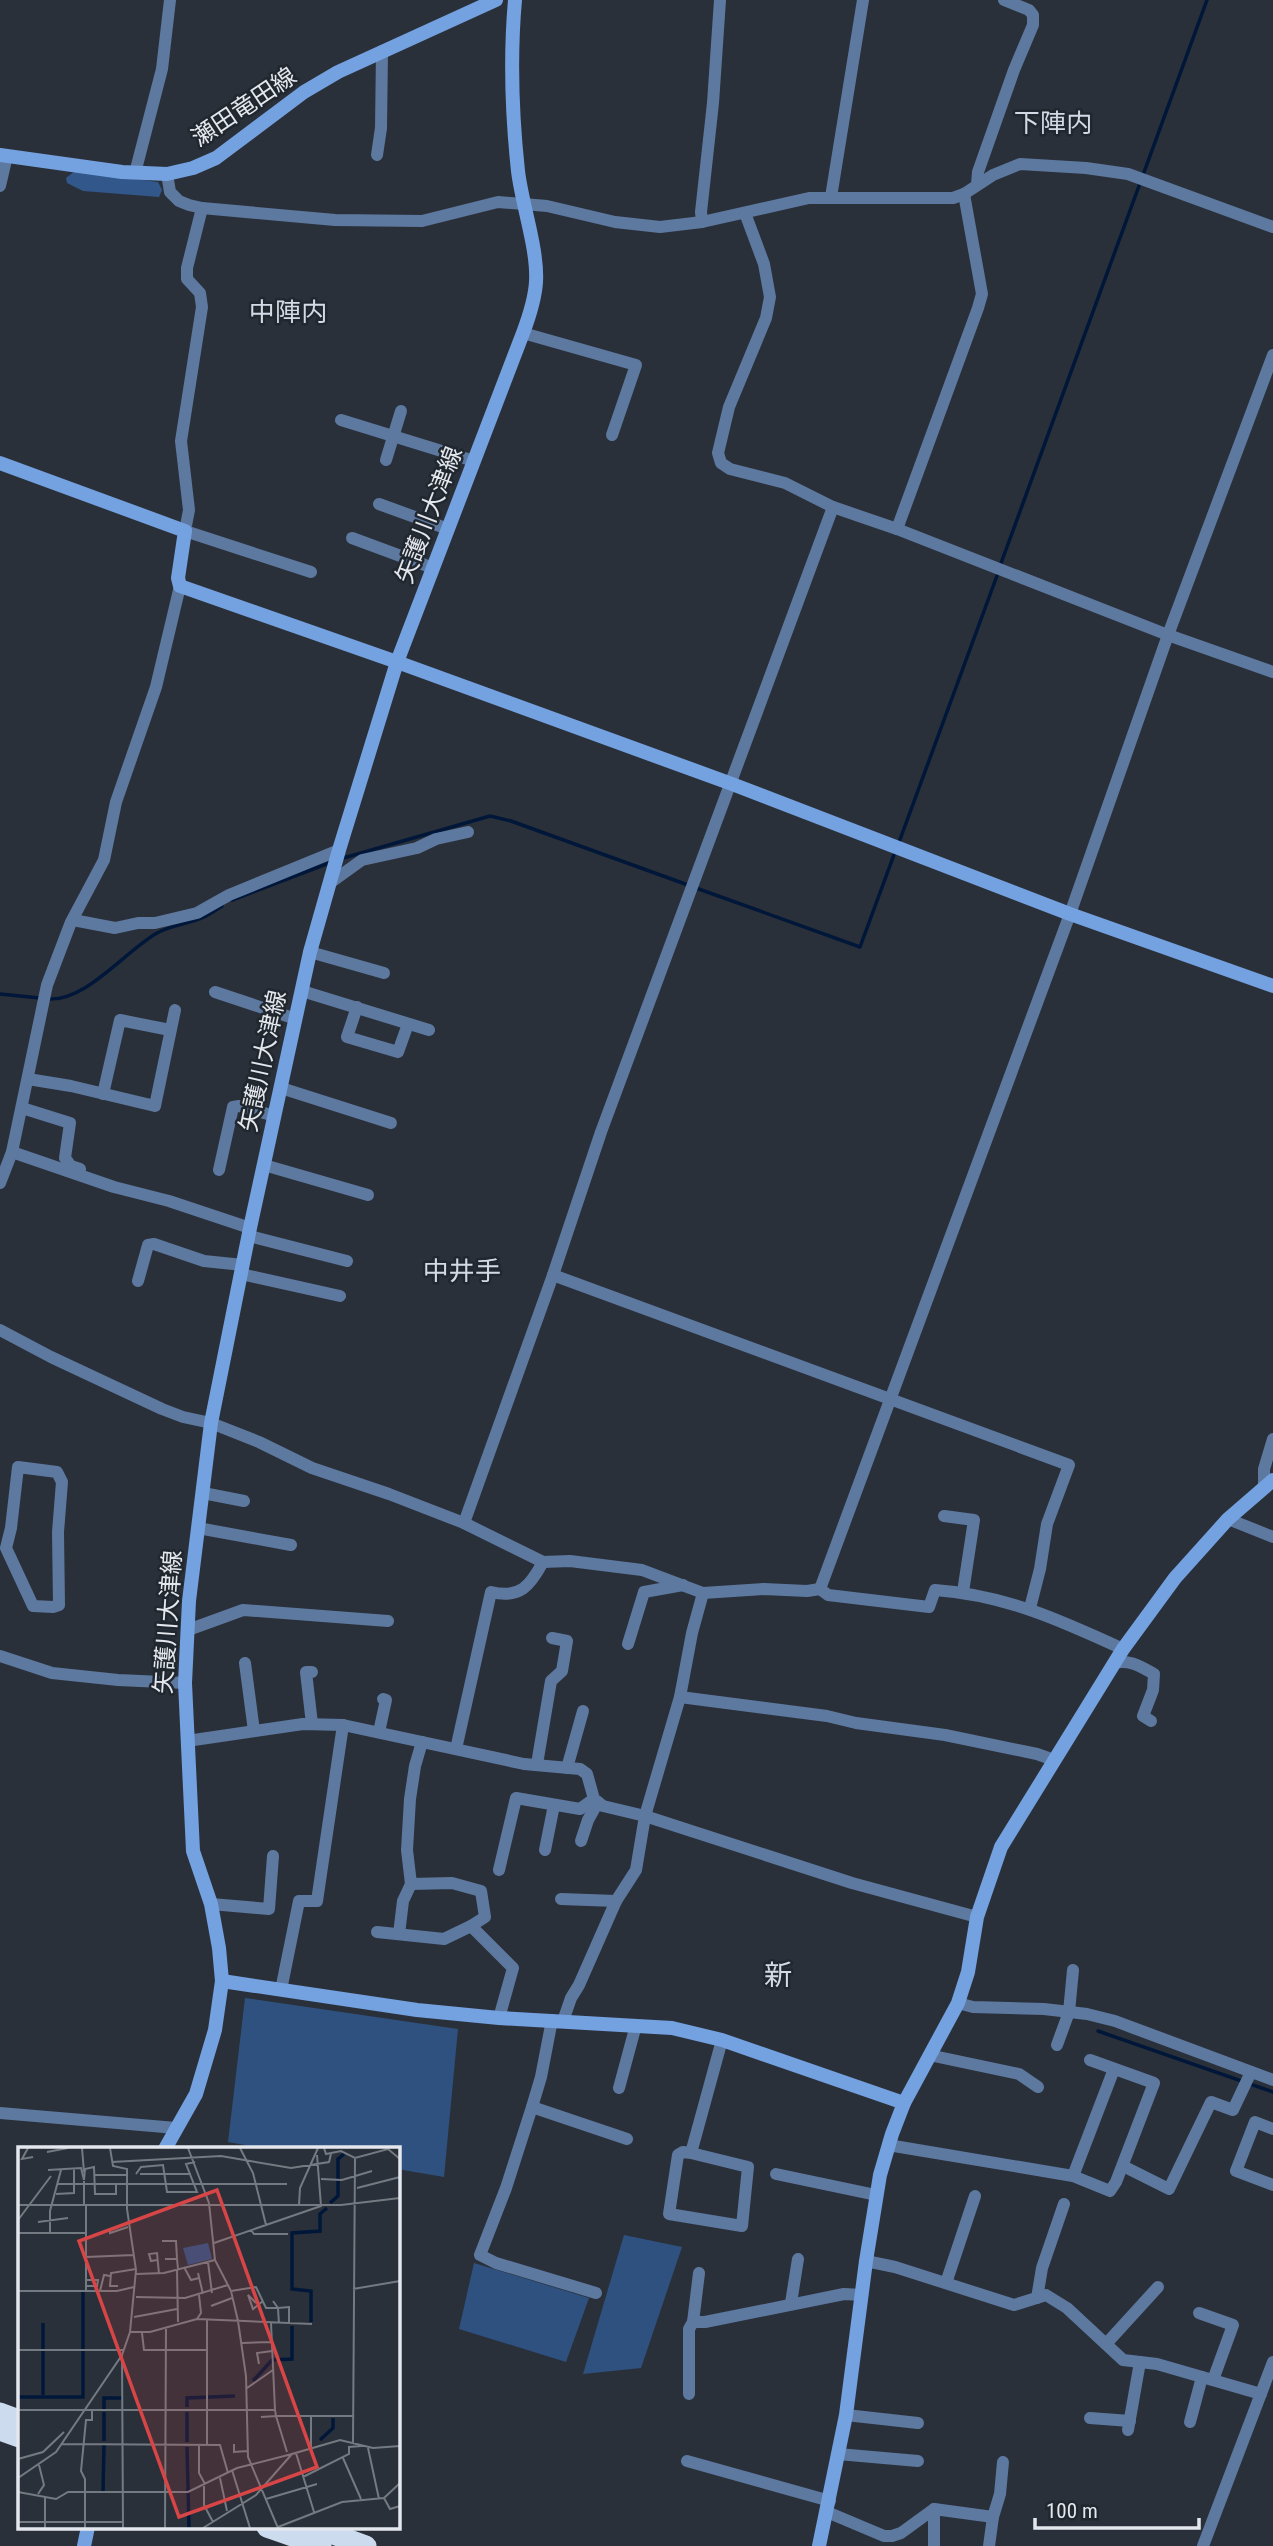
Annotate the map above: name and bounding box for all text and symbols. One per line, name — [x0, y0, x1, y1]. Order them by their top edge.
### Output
street label: 瀬田竜田線 — [186, 62, 302, 152]
district label: 下陣内 — [1014, 108, 1092, 138]
district label: 中陣内 — [249, 297, 327, 327]
street label: 矢護川大津線 — [390, 443, 468, 587]
street label: 矢護川大津線 — [234, 988, 292, 1134]
district label: 中井手 — [423, 1256, 501, 1286]
street label: 矢護川大津線 — [149, 1549, 187, 1695]
district label: 新 — [764, 1959, 792, 1992]
inset map — [18, 2147, 399, 2528]
scale bar — [1035, 2486, 1200, 2530]
text: 100 m — [1046, 2499, 1098, 2523]

